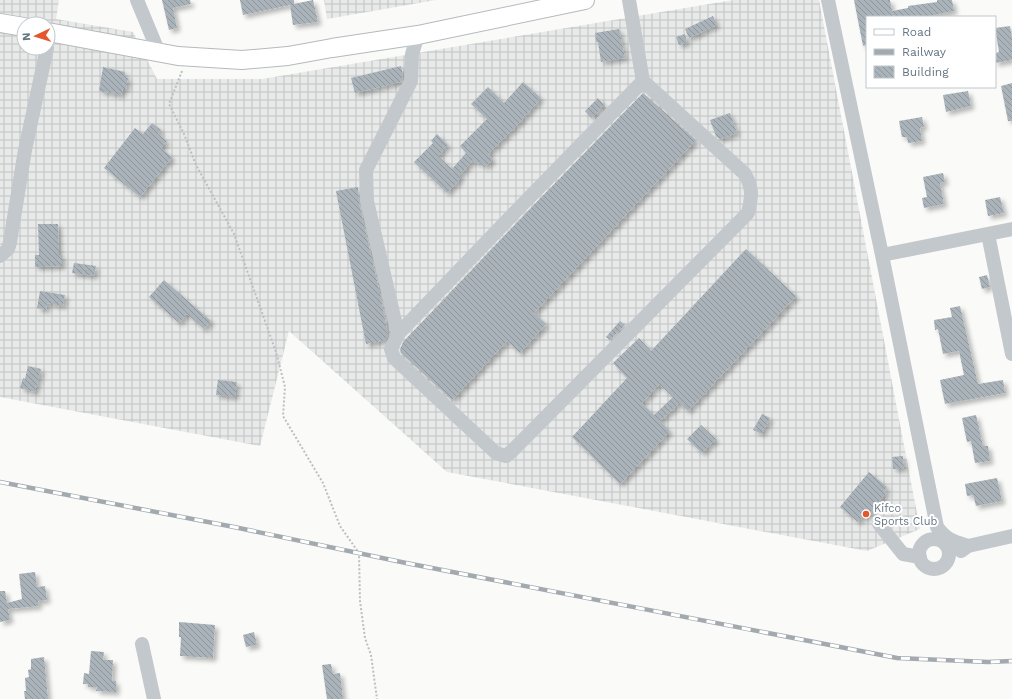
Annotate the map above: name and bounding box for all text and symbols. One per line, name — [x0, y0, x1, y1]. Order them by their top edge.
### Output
north arrow — [16, 16, 56, 56]
legend — [866, 16, 996, 88]
text: Road — [902, 25, 931, 39]
text: N — [20, 32, 33, 41]
text: Railway — [902, 45, 947, 59]
text: Building — [902, 65, 949, 79]
place label: Kifco Sports Club — [874, 502, 938, 528]
marker: Kifco Sports Club — [861, 509, 871, 519]

